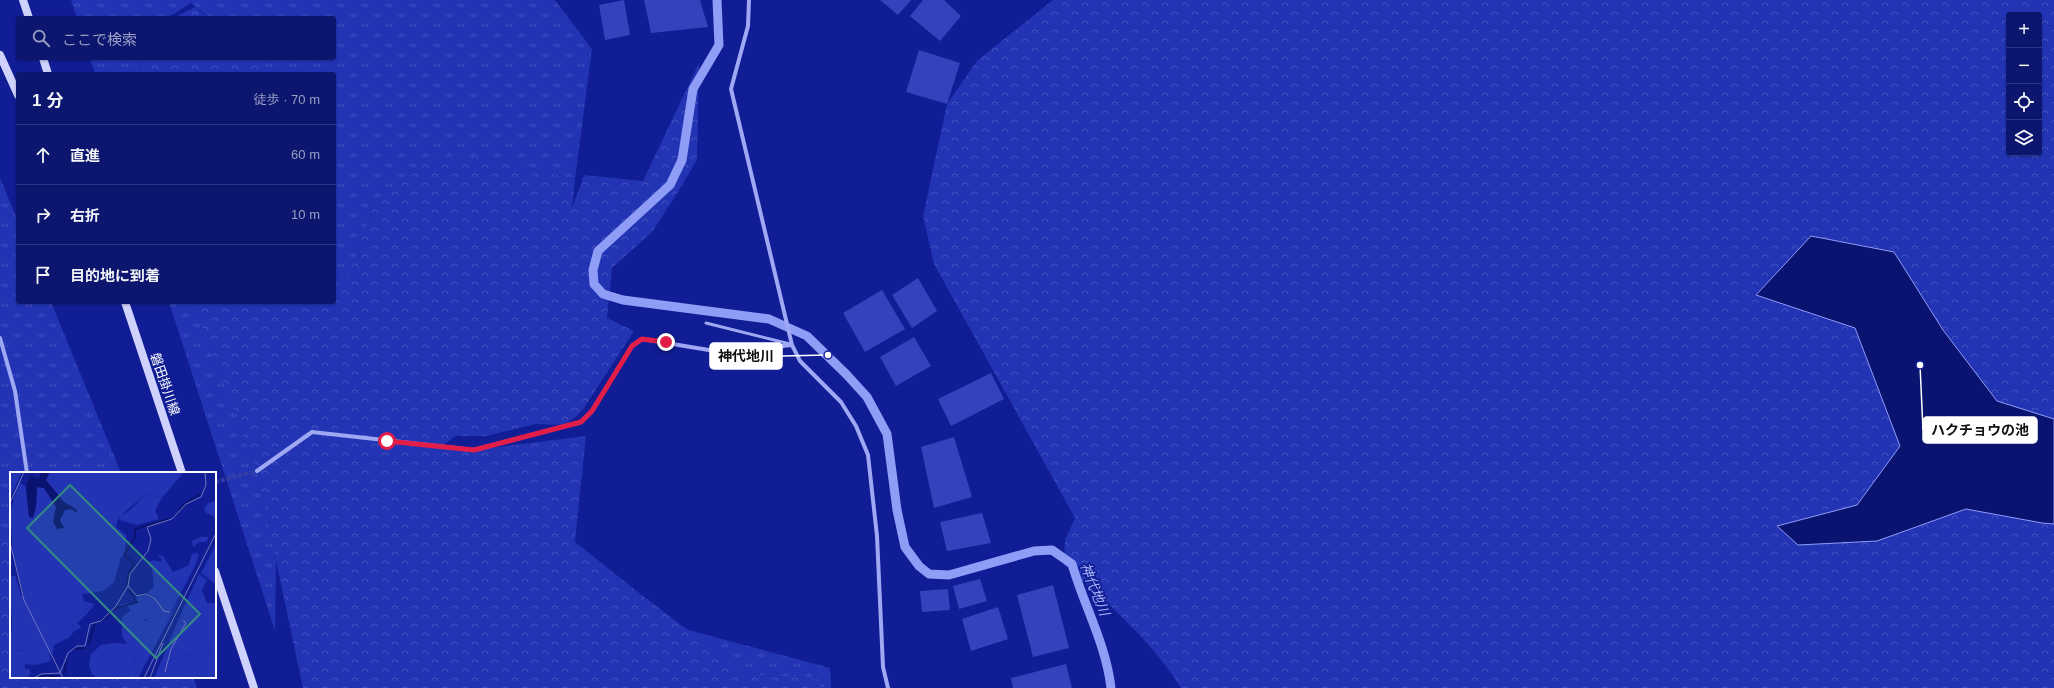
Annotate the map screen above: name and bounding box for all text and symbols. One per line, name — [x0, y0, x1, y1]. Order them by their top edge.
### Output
map controls — [2006, 12, 2042, 156]
button: + — [2006, 12, 2042, 48]
search box — [16, 16, 336, 60]
icon: search — [30, 27, 52, 49]
text: ここで検索 — [62, 31, 137, 48]
button: − — [2006, 48, 2042, 84]
button: locate — [2006, 84, 2042, 120]
text: 1 分 — [32, 91, 63, 110]
text: 徒歩 · 70 m — [254, 92, 320, 107]
button: layers — [2006, 120, 2042, 156]
icon: ahead — [32, 144, 54, 166]
text: 直進 — [70, 147, 100, 164]
text: 60 m — [291, 147, 320, 162]
icon: right — [32, 204, 54, 226]
text: 右折 — [70, 207, 100, 224]
text: 10 m — [291, 207, 320, 222]
icon: arrive — [32, 264, 54, 286]
text: 目的地に到着 — [70, 267, 160, 284]
route end — [657, 333, 675, 351]
callout: 神代地川 — [710, 343, 782, 369]
text: 神代地川 — [718, 348, 774, 364]
street label: 磐田掛川線 — [147, 351, 183, 417]
callout: ハクチョウの池 — [1923, 417, 2037, 443]
text: ハクチョウの池 — [1931, 422, 2029, 438]
route start — [378, 432, 396, 450]
inset map — [10, 472, 216, 678]
water label: 神代地川 — [1077, 560, 1114, 620]

